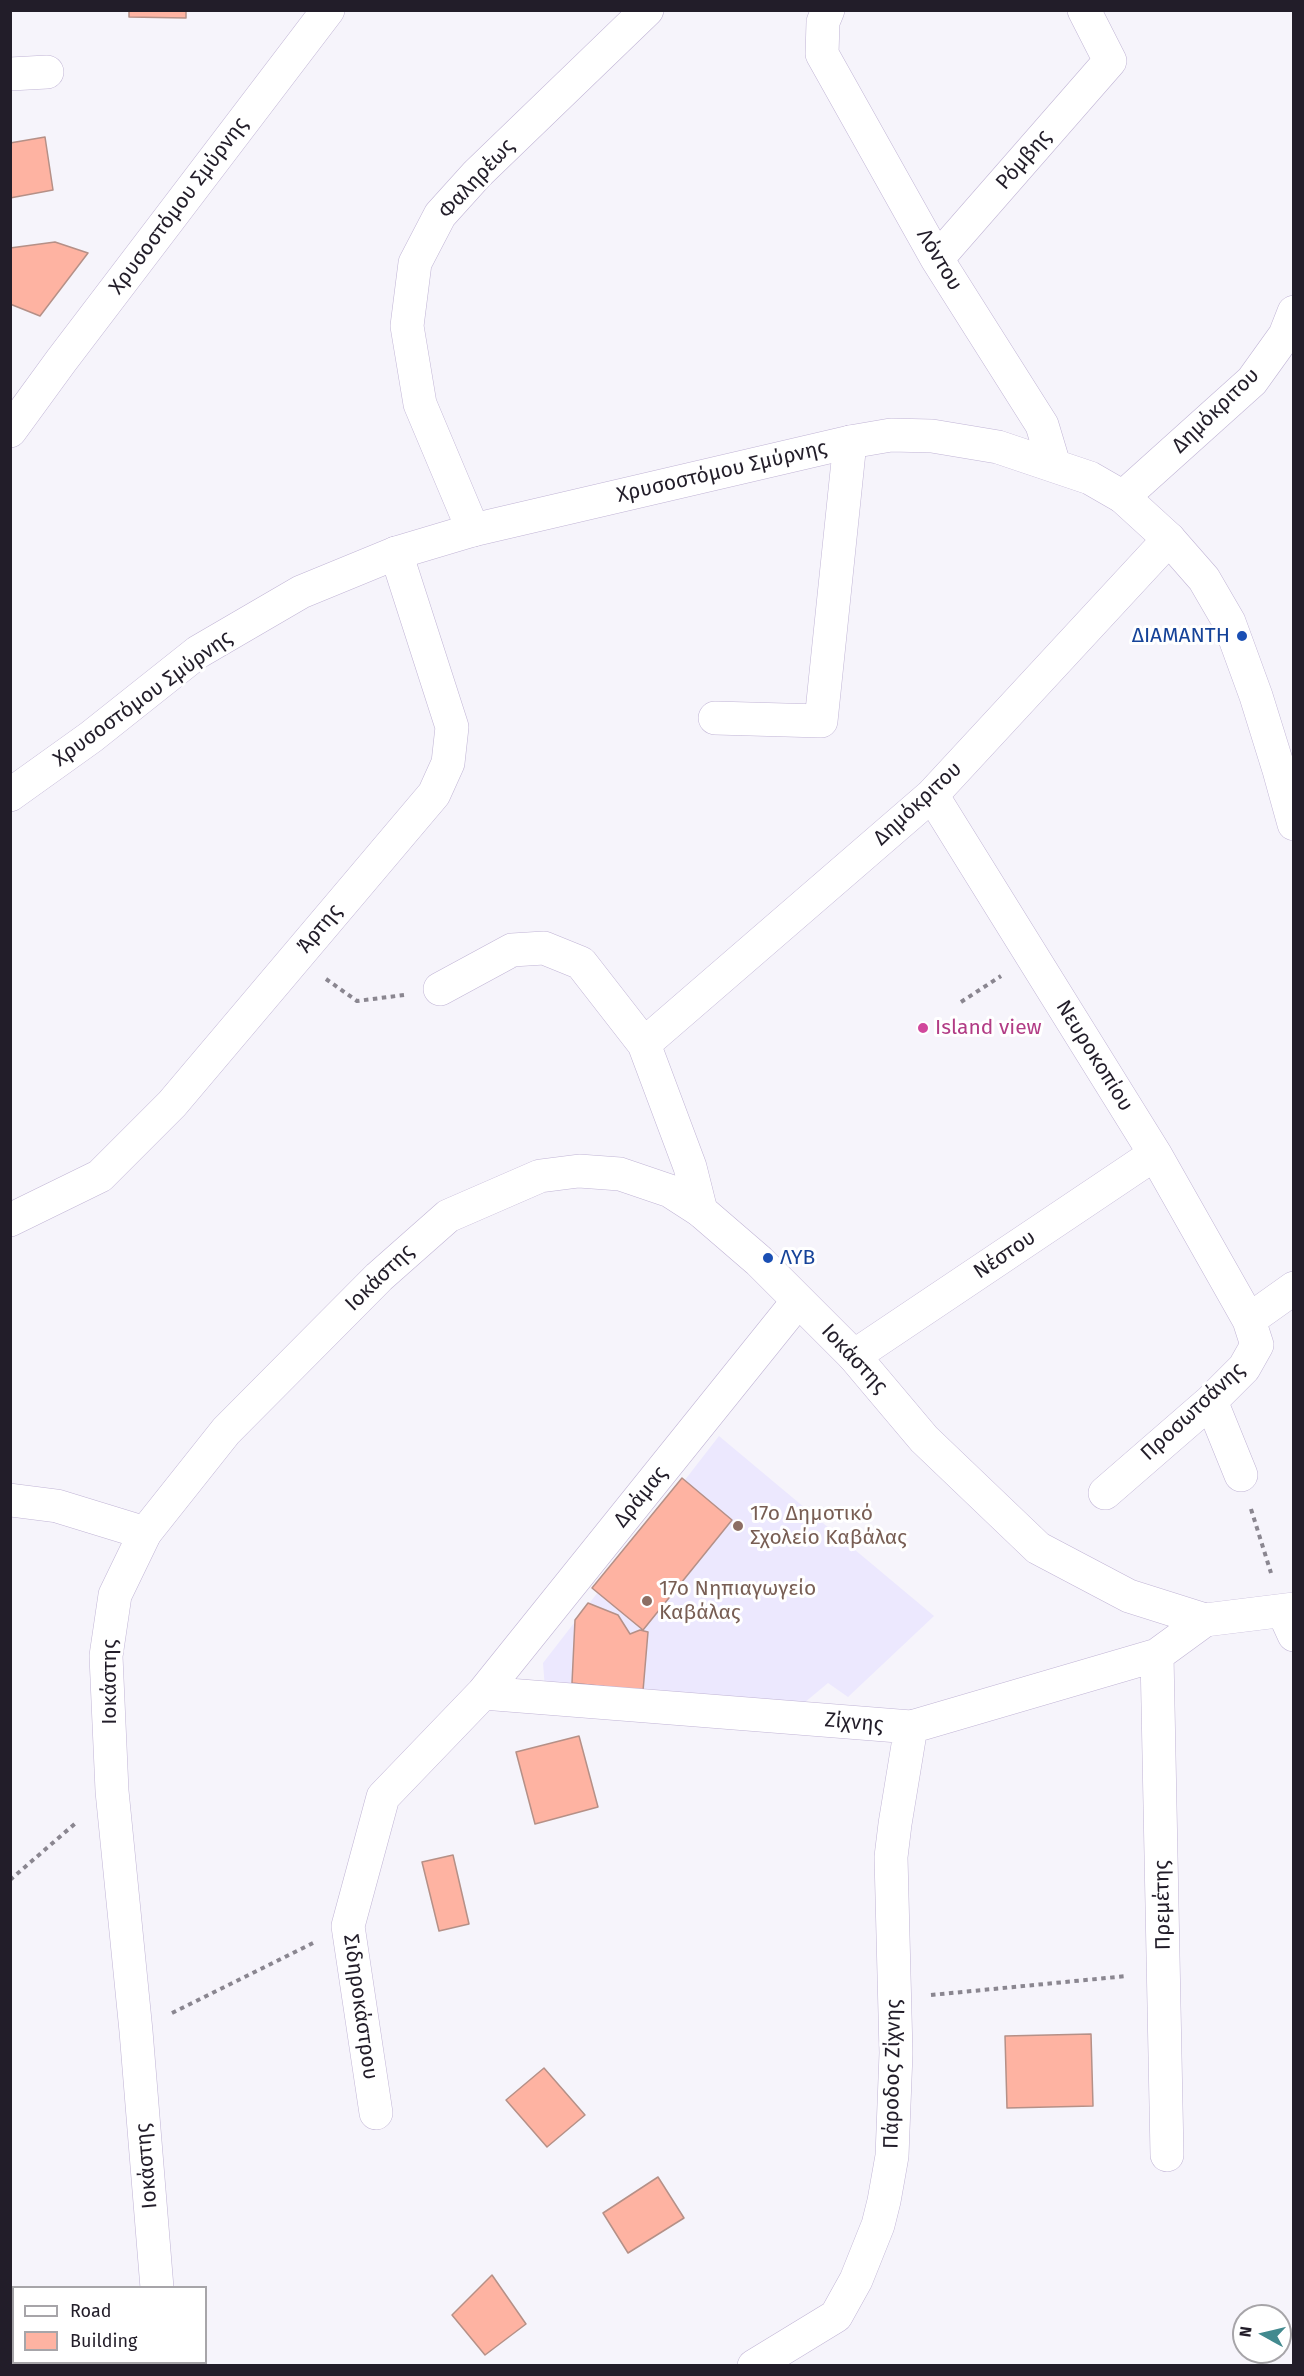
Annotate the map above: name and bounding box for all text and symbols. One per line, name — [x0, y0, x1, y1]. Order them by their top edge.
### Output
street label: Χρυσοστόμου Σμύρνης — [104, 113, 254, 299]
street label: Ρόμβης — [991, 125, 1057, 195]
street label: Φαληρέως — [434, 134, 520, 224]
street label: Λόντου — [911, 224, 967, 296]
street label: Δημόκριτου — [1167, 363, 1265, 459]
street label: Χρυσοστόμου Σμύρνης — [614, 436, 830, 508]
place label: ΔΙΑΜΑΝΤΗ — [1132, 623, 1230, 649]
street label: Χρυσοστόμου Σμύρνης — [49, 626, 237, 772]
marker: ΔΙΑΜΑΝΤΗ — [1235, 629, 1249, 643]
street label: Δημόκριτου — [869, 757, 967, 851]
street label: Άρτης — [292, 899, 348, 959]
street label: Νευροκοπίου — [1050, 996, 1138, 1116]
place label: Island view — [935, 1015, 1042, 1041]
marker: Island view — [916, 1021, 930, 1035]
street label: Νέστου — [969, 1225, 1041, 1285]
street label: Ιοκάστης — [340, 1239, 420, 1317]
place label: ΛΥΒ — [780, 1245, 815, 1271]
marker: ΛΥΒ — [761, 1251, 775, 1265]
street label: Ιοκάστης — [816, 1319, 892, 1399]
street label: Προσωτσάνης — [1136, 1357, 1250, 1467]
street label: Δράμας — [609, 1461, 673, 1533]
place label: 17ο Δημοτικό Σχολείο Καβάλας — [750, 1501, 907, 1551]
marker: 17ο Δημοτικό Σχολείο Καβάλας — [731, 1519, 745, 1533]
place label: 17ο Νηπιαγωγείο Καβάλας — [659, 1576, 816, 1626]
marker: 17ο Νηπιαγωγείο Καβάλας — [640, 1594, 654, 1608]
street label: Ιοκάστης — [97, 1639, 123, 1725]
street label: Ζίχνης — [824, 1708, 884, 1738]
street label: Πρεμέτης — [1150, 1860, 1176, 1950]
street label: Σιδηροκάστρου — [337, 1933, 383, 2081]
street label: Πάροδος Ζίχνης — [879, 1999, 907, 2149]
street label: Ιοκάστης — [131, 2122, 163, 2210]
legend — [12, 2286, 207, 2364]
text: Road — [70, 2300, 112, 2322]
north arrow — [1232, 2304, 1292, 2364]
text: N — [1236, 2325, 1256, 2338]
text: Building — [70, 2330, 137, 2352]

